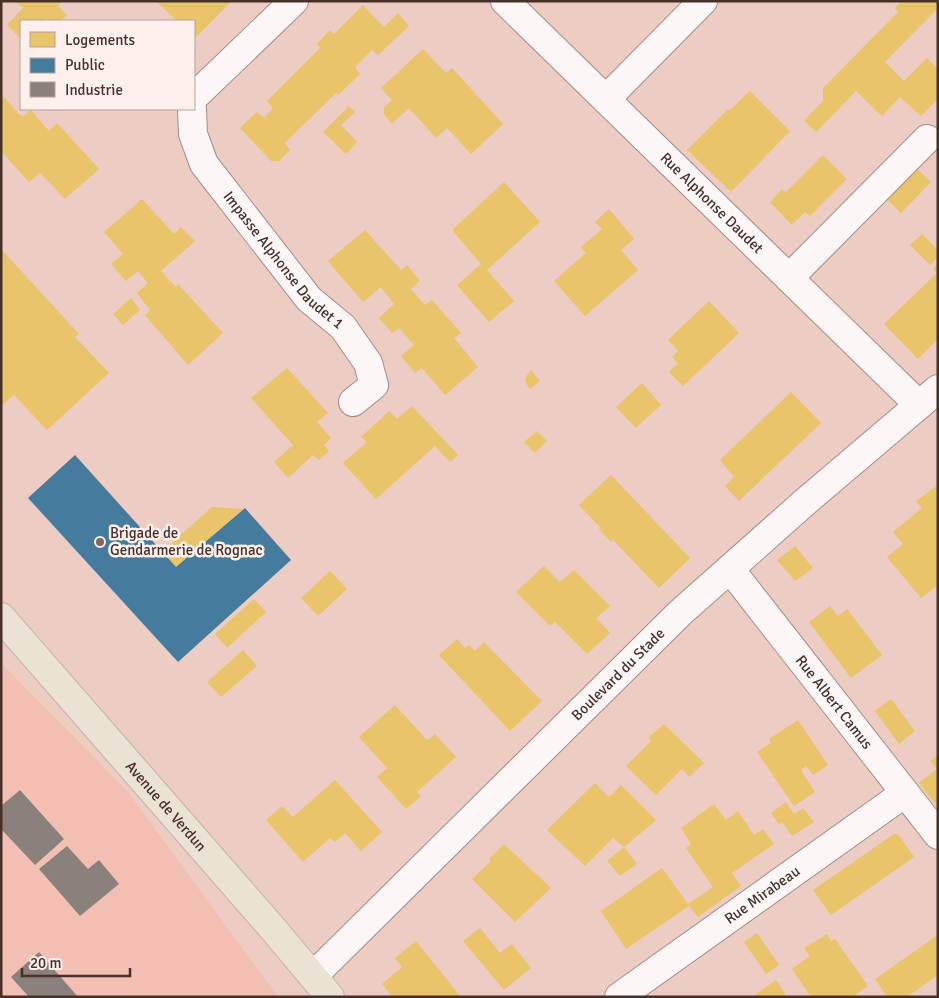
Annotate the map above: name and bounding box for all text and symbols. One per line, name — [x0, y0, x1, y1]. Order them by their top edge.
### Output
legend — [20, 20, 195, 110]
text: Logements — [65, 31, 136, 49]
text: Public — [65, 56, 105, 74]
text: Industrie — [65, 81, 123, 99]
street label: Rue Alphonse Daudet — [657, 149, 767, 257]
street label: Impasse Alphonse Daudet 1 — [220, 188, 347, 333]
place label: Brigade de Gendarmerie de Rognac — [110, 524, 263, 559]
marker: Brigade de Gendarmerie de Rognac — [94, 536, 106, 548]
street label: Boulevard du Stade — [568, 624, 668, 724]
street label: Rue Albert Camus — [792, 652, 877, 753]
street label: Avenue de Verdun — [122, 757, 210, 855]
street label: Rue Mirabeau — [721, 862, 803, 928]
scale bar — [22, 946, 130, 978]
text: 20 m — [30, 954, 61, 972]

